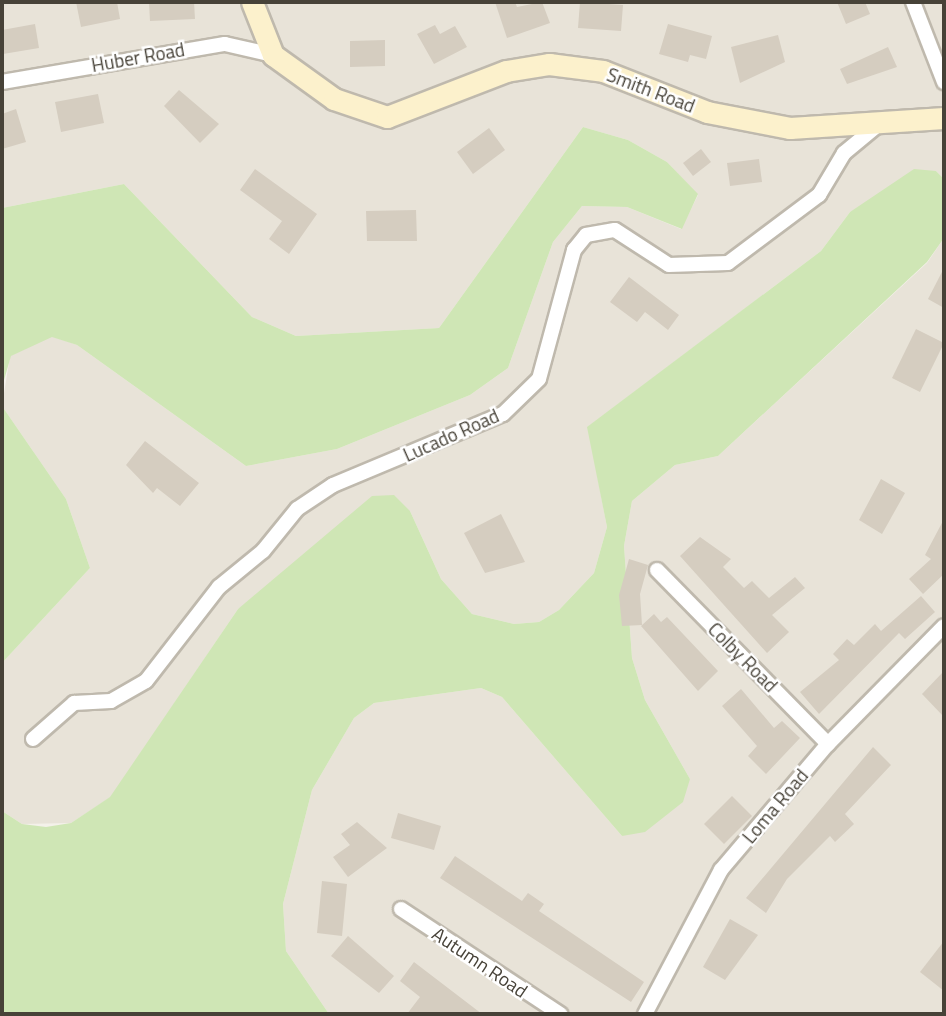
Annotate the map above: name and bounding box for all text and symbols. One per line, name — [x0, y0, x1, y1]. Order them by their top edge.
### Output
street label: Huber Road — [90, 38, 186, 76]
street label: Smith Road — [604, 63, 698, 117]
street label: Lucado Road — [400, 404, 502, 466]
street label: Colby Road — [704, 618, 782, 696]
street label: Loma Road — [737, 764, 813, 848]
street label: Autumn Road — [428, 922, 532, 1002]

